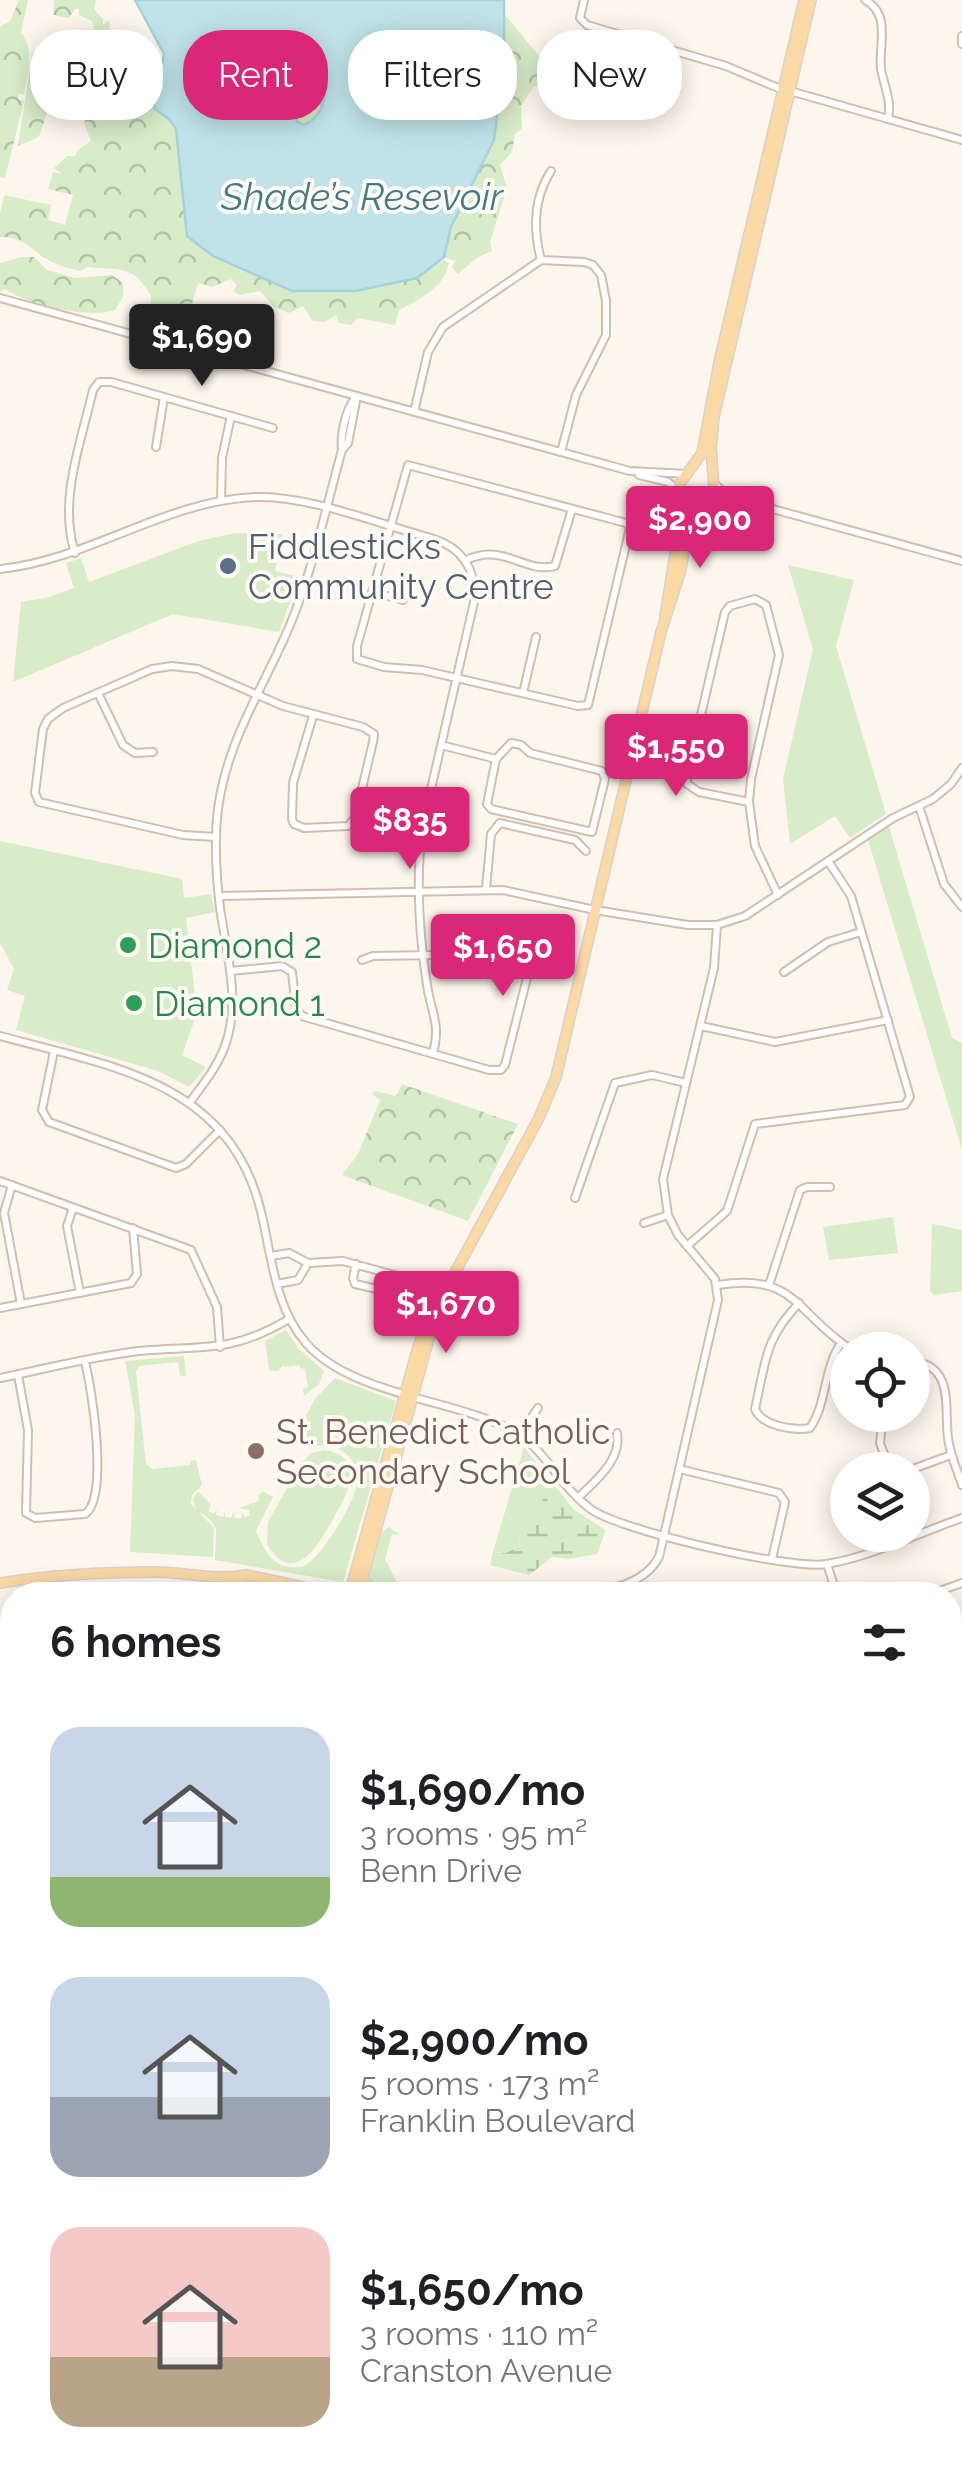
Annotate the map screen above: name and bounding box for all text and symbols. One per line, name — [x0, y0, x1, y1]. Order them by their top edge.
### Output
chip: Buy — [30, 30, 163, 120]
chip: Rent — [183, 30, 328, 120]
chip: Filters — [348, 30, 517, 120]
chip: New — [537, 30, 682, 120]
water label: Shade’s Resevoir — [220, 174, 505, 219]
pin: $1,690 — [121, 304, 283, 389]
text: $1,690 — [151, 318, 253, 355]
pin: $2,900 — [619, 486, 781, 571]
text: $2,900 — [648, 500, 752, 537]
place label: Fiddlesticks Community Centre — [248, 526, 553, 607]
marker: Fiddlesticks Community Centre — [217, 555, 239, 577]
pin: $1,550 — [595, 714, 757, 799]
text: $1,550 — [627, 728, 725, 765]
pin: $835 — [351, 787, 469, 872]
text: $835 — [372, 801, 448, 838]
pin: $1,650 — [422, 914, 584, 999]
place label: Diamond 2 — [148, 925, 322, 966]
text: $1,650 — [453, 928, 553, 965]
marker: Diamond 2 — [117, 934, 139, 956]
place label: Diamond 1 — [154, 983, 325, 1024]
marker: Diamond 1 — [123, 992, 145, 1014]
pin: $1,670 — [365, 1271, 527, 1356]
text: $1,670 — [396, 1285, 496, 1322]
map controls — [830, 1332, 930, 1552]
button: locate — [830, 1332, 930, 1432]
place label: St. Benedict Catholic Secondary School — [276, 1411, 611, 1492]
marker: St. Benedict Catholic Secondary School — [245, 1440, 267, 1462]
button: layers — [830, 1452, 930, 1552]
icon: filters — [857, 1615, 912, 1670]
text: 6 homes — [50, 1618, 221, 1667]
text: $1,690/mo — [360, 1766, 585, 1815]
icon: home — [130, 1767, 250, 1887]
text: 3 rooms · 95 m² — [360, 1815, 587, 1852]
text: Benn Drive — [360, 1852, 522, 1889]
text: $2,900/mo — [360, 2016, 588, 2065]
icon: home — [130, 2017, 250, 2137]
text: 5 rooms · 173 m² — [360, 2065, 599, 2102]
text: Franklin Boulevard — [360, 2102, 636, 2139]
text: $1,650/mo — [360, 2266, 584, 2315]
icon: home — [130, 2267, 250, 2387]
text: 3 rooms · 110 m² — [360, 2315, 598, 2352]
text: Cranston Avenue — [360, 2352, 612, 2389]

